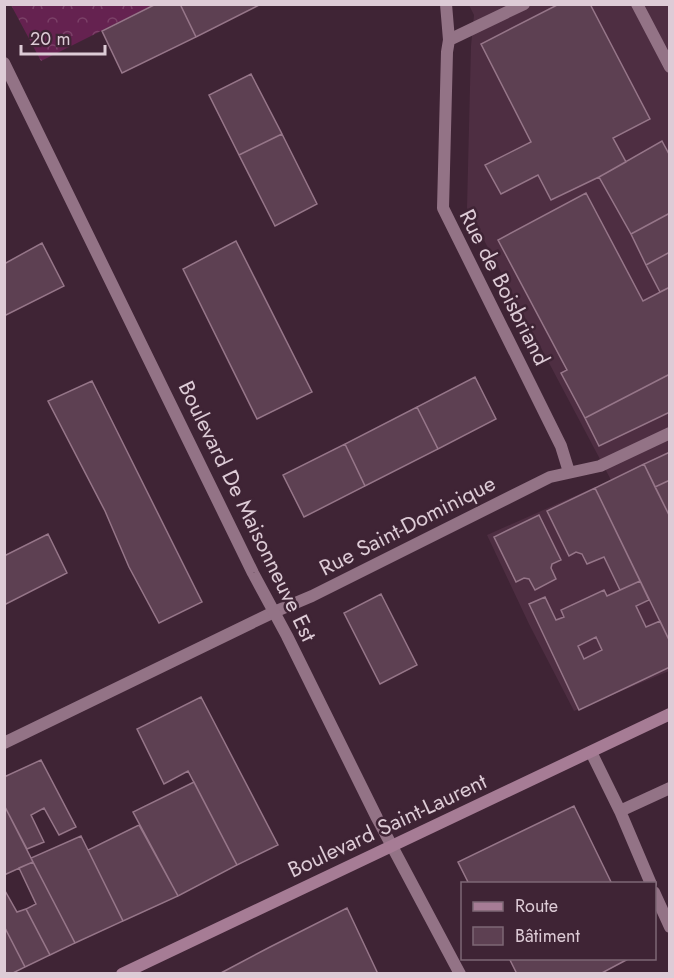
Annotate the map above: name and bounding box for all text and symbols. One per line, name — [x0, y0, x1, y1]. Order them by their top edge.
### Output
scale bar — [21, 18, 105, 56]
text: 20 m — [30, 26, 70, 52]
street label: Rue de Boisbriand — [452, 203, 558, 371]
street label: Boulevard De Maisonneuve Est — [171, 375, 325, 647]
street label: Rue Saint-Dominique — [313, 467, 501, 583]
street label: Boulevard Saint-Laurent — [282, 765, 492, 885]
legend — [461, 882, 656, 960]
text: Route — [515, 893, 558, 919]
text: Bâtiment — [515, 923, 581, 949]

